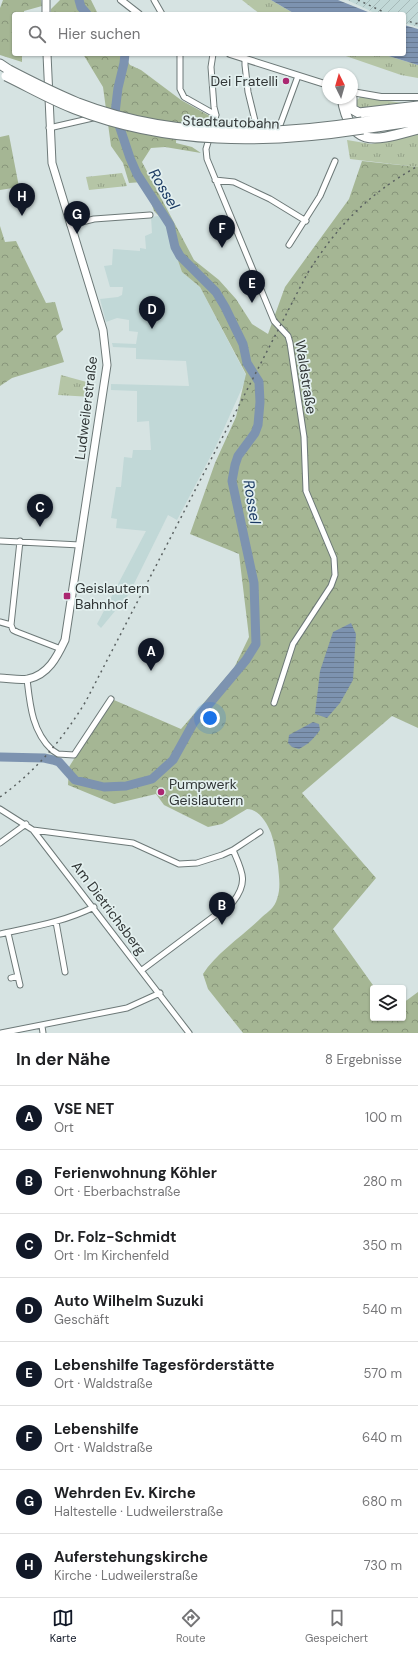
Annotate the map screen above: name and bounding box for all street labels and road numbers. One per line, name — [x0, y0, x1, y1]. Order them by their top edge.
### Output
street label: Stadtautobahn — [182, 111, 280, 133]
street label: Waldstraße — [291, 339, 321, 415]
street label: Ludweilerstraße — [71, 355, 101, 461]
street label: Am Dietrichsberg — [68, 858, 150, 959]

